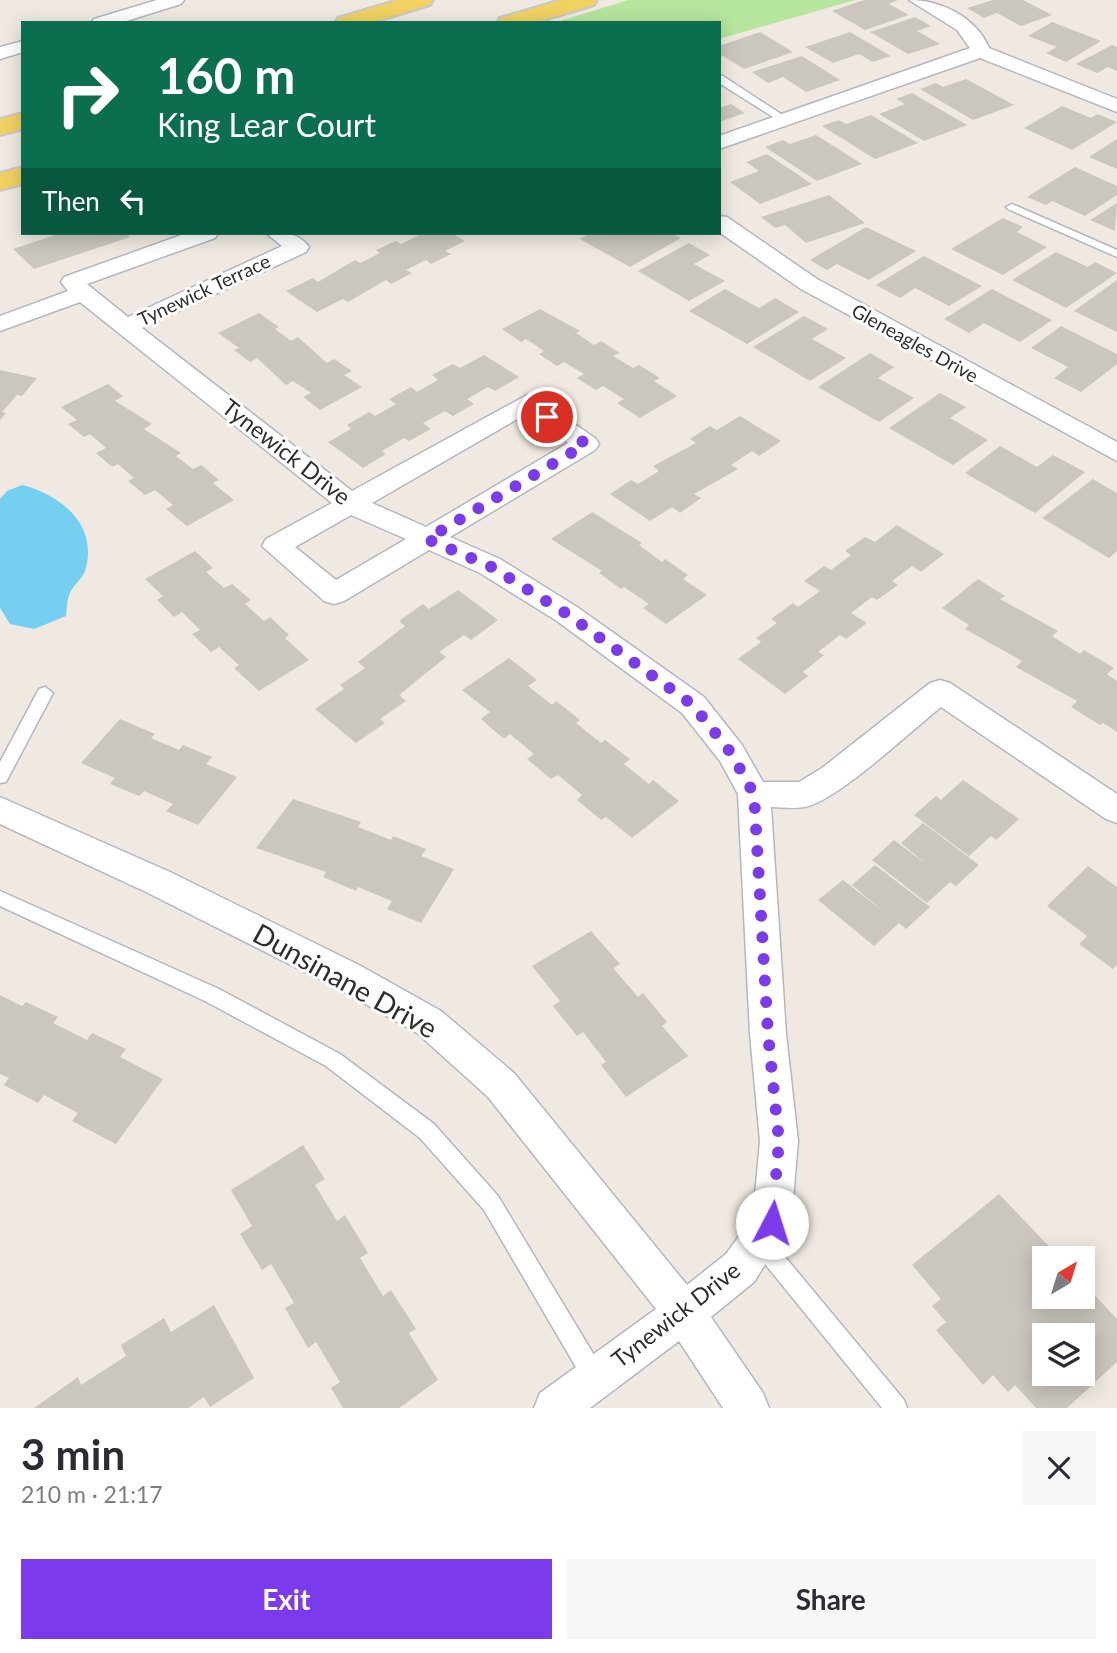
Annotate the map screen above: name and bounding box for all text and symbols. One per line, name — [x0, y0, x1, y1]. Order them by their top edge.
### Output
text: 160 m — [157, 46, 295, 104]
icon: right — [42, 49, 133, 140]
text: King Lear Court — [157, 105, 376, 144]
icon: left — [114, 182, 152, 220]
text: Then — [42, 185, 100, 217]
street label: Tynewick Terrace — [134, 249, 274, 330]
street label: Gleneagles Drive — [848, 298, 983, 387]
pin — [517, 387, 577, 447]
street label: Tynewick Drive — [217, 392, 356, 510]
icon: arrive — [528, 398, 566, 436]
street label: Dunsinane Drive — [248, 916, 443, 1045]
position arrow — [735, 1186, 809, 1260]
north arrow — [1032, 1246, 1096, 1309]
map controls — [1032, 1246, 1095, 1386]
street label: Tynewick Drive — [606, 1255, 745, 1373]
button: layers — [1032, 1323, 1095, 1386]
text: 3 min — [21, 1429, 125, 1479]
button: close — [1022, 1431, 1096, 1505]
text: 210 m · 21:17 — [21, 1480, 163, 1508]
button: Exit — [21, 1559, 552, 1639]
button: Share — [566, 1559, 1096, 1639]

